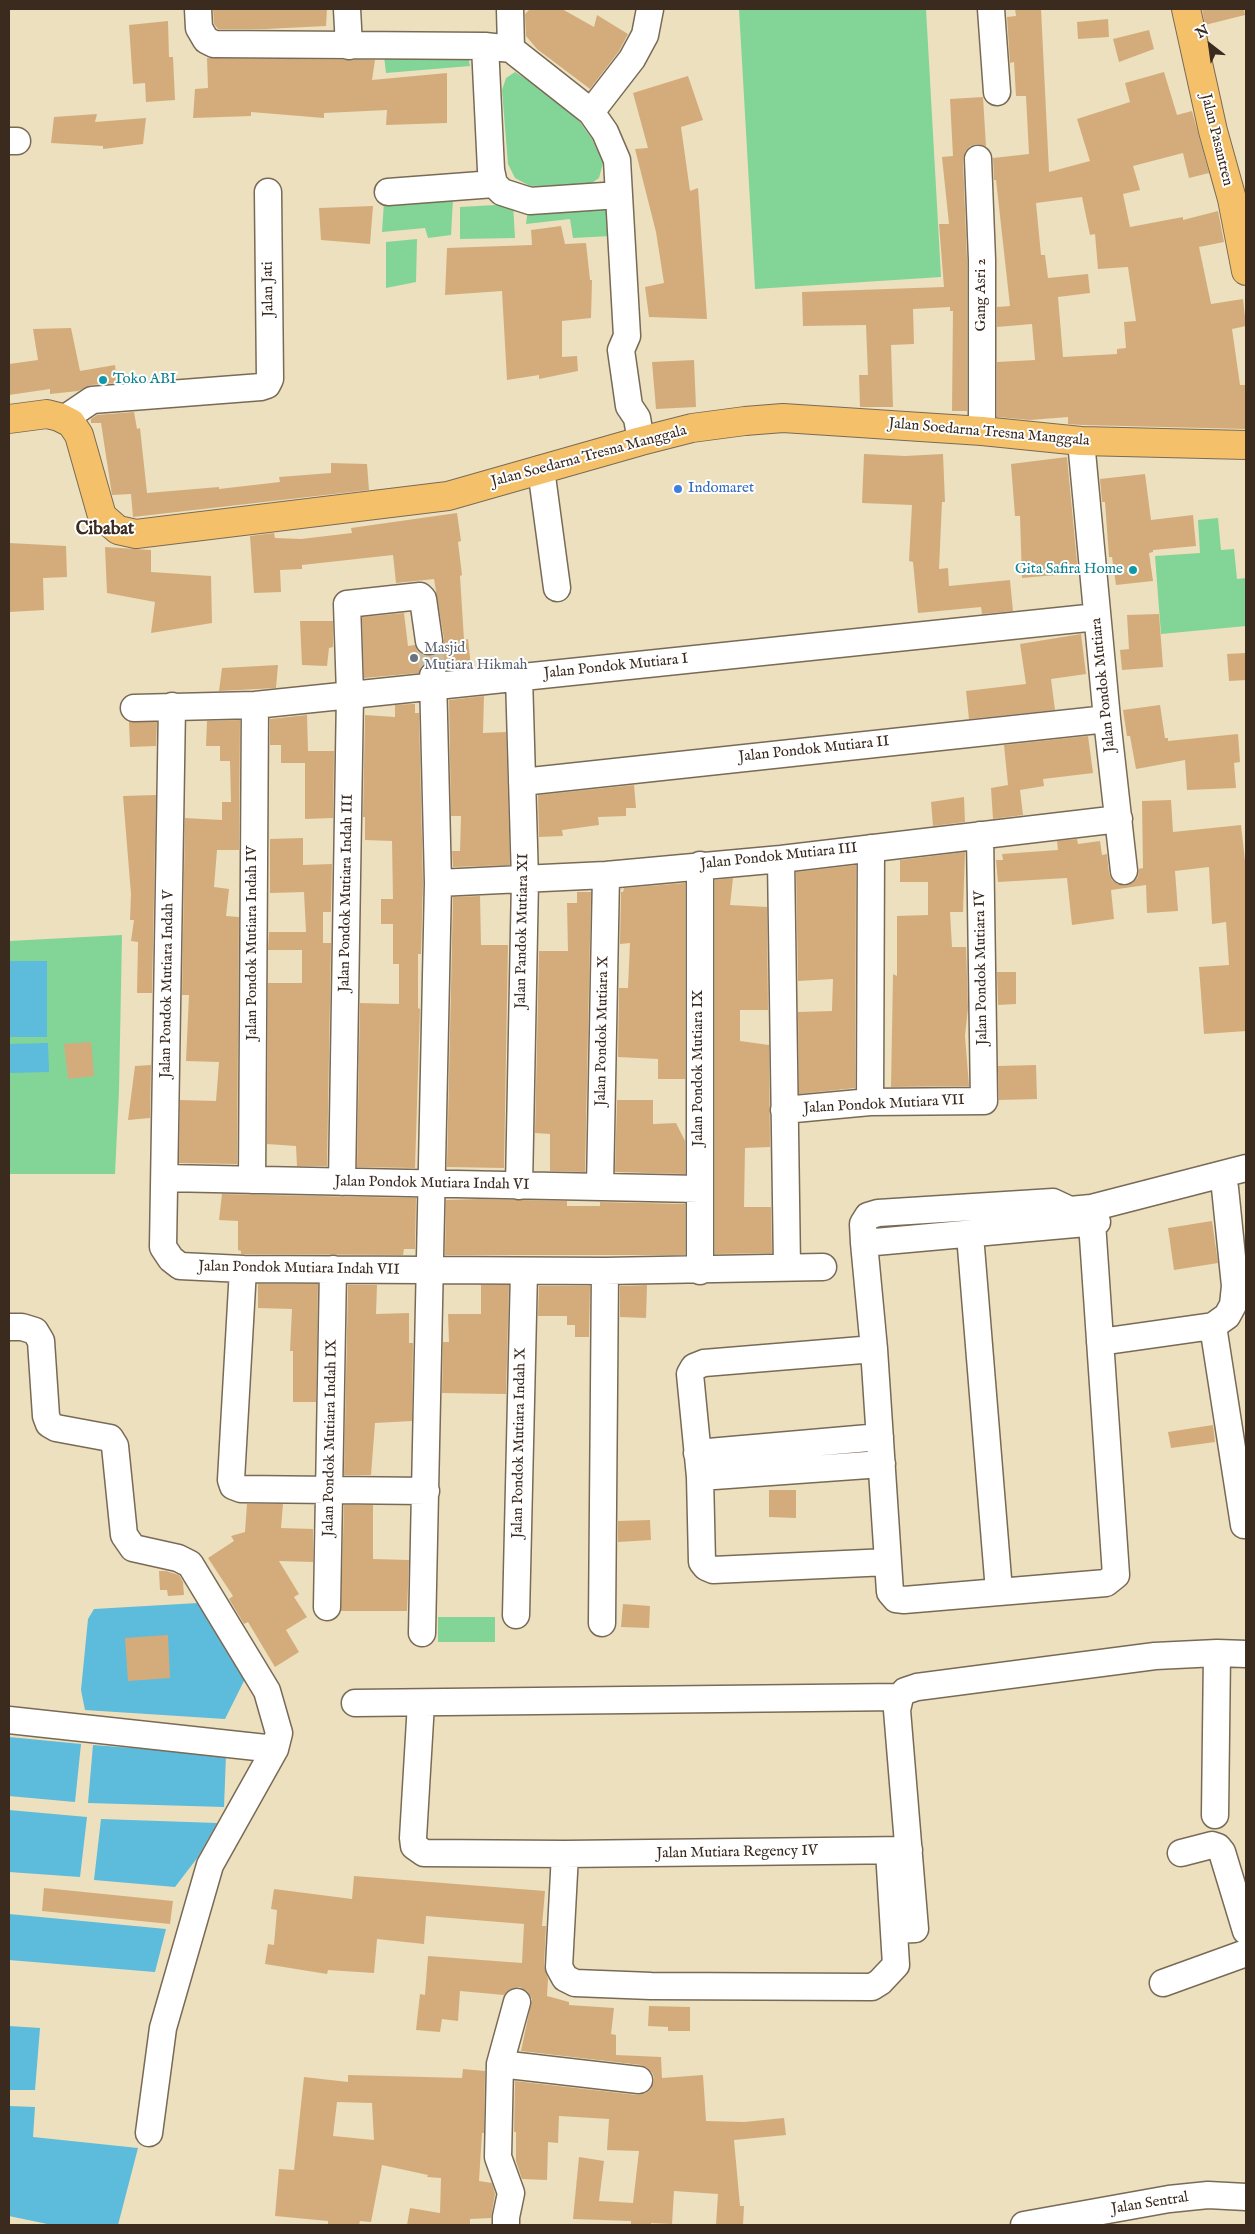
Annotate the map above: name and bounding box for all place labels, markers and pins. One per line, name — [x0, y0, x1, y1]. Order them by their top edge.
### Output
place label: Toko ABI — [113, 371, 176, 389]
marker: Toko ABI — [97, 374, 109, 386]
place label: Indomaret — [688, 480, 754, 498]
marker: Indomaret — [672, 483, 684, 495]
place label: Gita Safira Home — [1015, 561, 1123, 579]
marker: Gita Safira Home — [1127, 564, 1139, 576]
place label: Masjid Mutiara Hikmah — [424, 640, 528, 675]
marker: Masjid Mutiara Hikmah — [408, 652, 420, 664]

